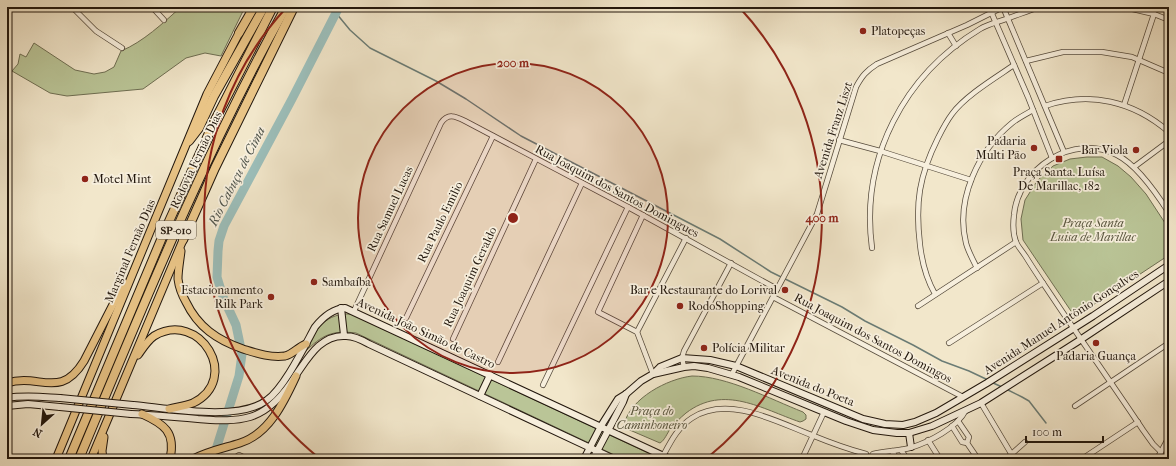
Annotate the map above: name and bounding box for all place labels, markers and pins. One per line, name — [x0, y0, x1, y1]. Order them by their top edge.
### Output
place label: Platopeças — [871, 24, 926, 39]
marker: Platopeças — [858, 26, 868, 36]
place label: Padaria Multi Pão — [976, 134, 1026, 162]
marker: Padaria Multi Pão — [1029, 143, 1039, 153]
place label: Bar Viola — [1081, 143, 1128, 157]
marker: Bar Viola — [1131, 145, 1141, 155]
marker: Praça Santa. Luísa De Marillac, 182 — [1054, 154, 1064, 164]
place label: Praça Santa. Luísa De Marillac, 182 — [1013, 165, 1106, 193]
place label: Motel Mint — [93, 172, 152, 186]
marker: Motel Mint — [80, 174, 90, 184]
centre of rings — [506, 211, 520, 225]
place label: Sambaíba — [322, 275, 371, 289]
marker: Sambaíba — [309, 277, 319, 287]
place label: Estacionamento Rilk Park — [181, 283, 264, 311]
place label: Bar e Restaurante do Lorival — [630, 283, 778, 297]
marker: Bar e Restaurante do Lorival — [780, 285, 790, 295]
marker: Estacionamento Rilk Park — [266, 292, 276, 302]
place label: RodoShopping — [688, 299, 765, 313]
marker: RodoShopping — [675, 301, 685, 311]
marker: Padaria Guança — [1091, 338, 1101, 348]
place label: Polícia Militar — [712, 341, 786, 355]
marker: Polícia Militar — [699, 343, 709, 353]
place label: Padaria Guança — [1056, 349, 1137, 364]

